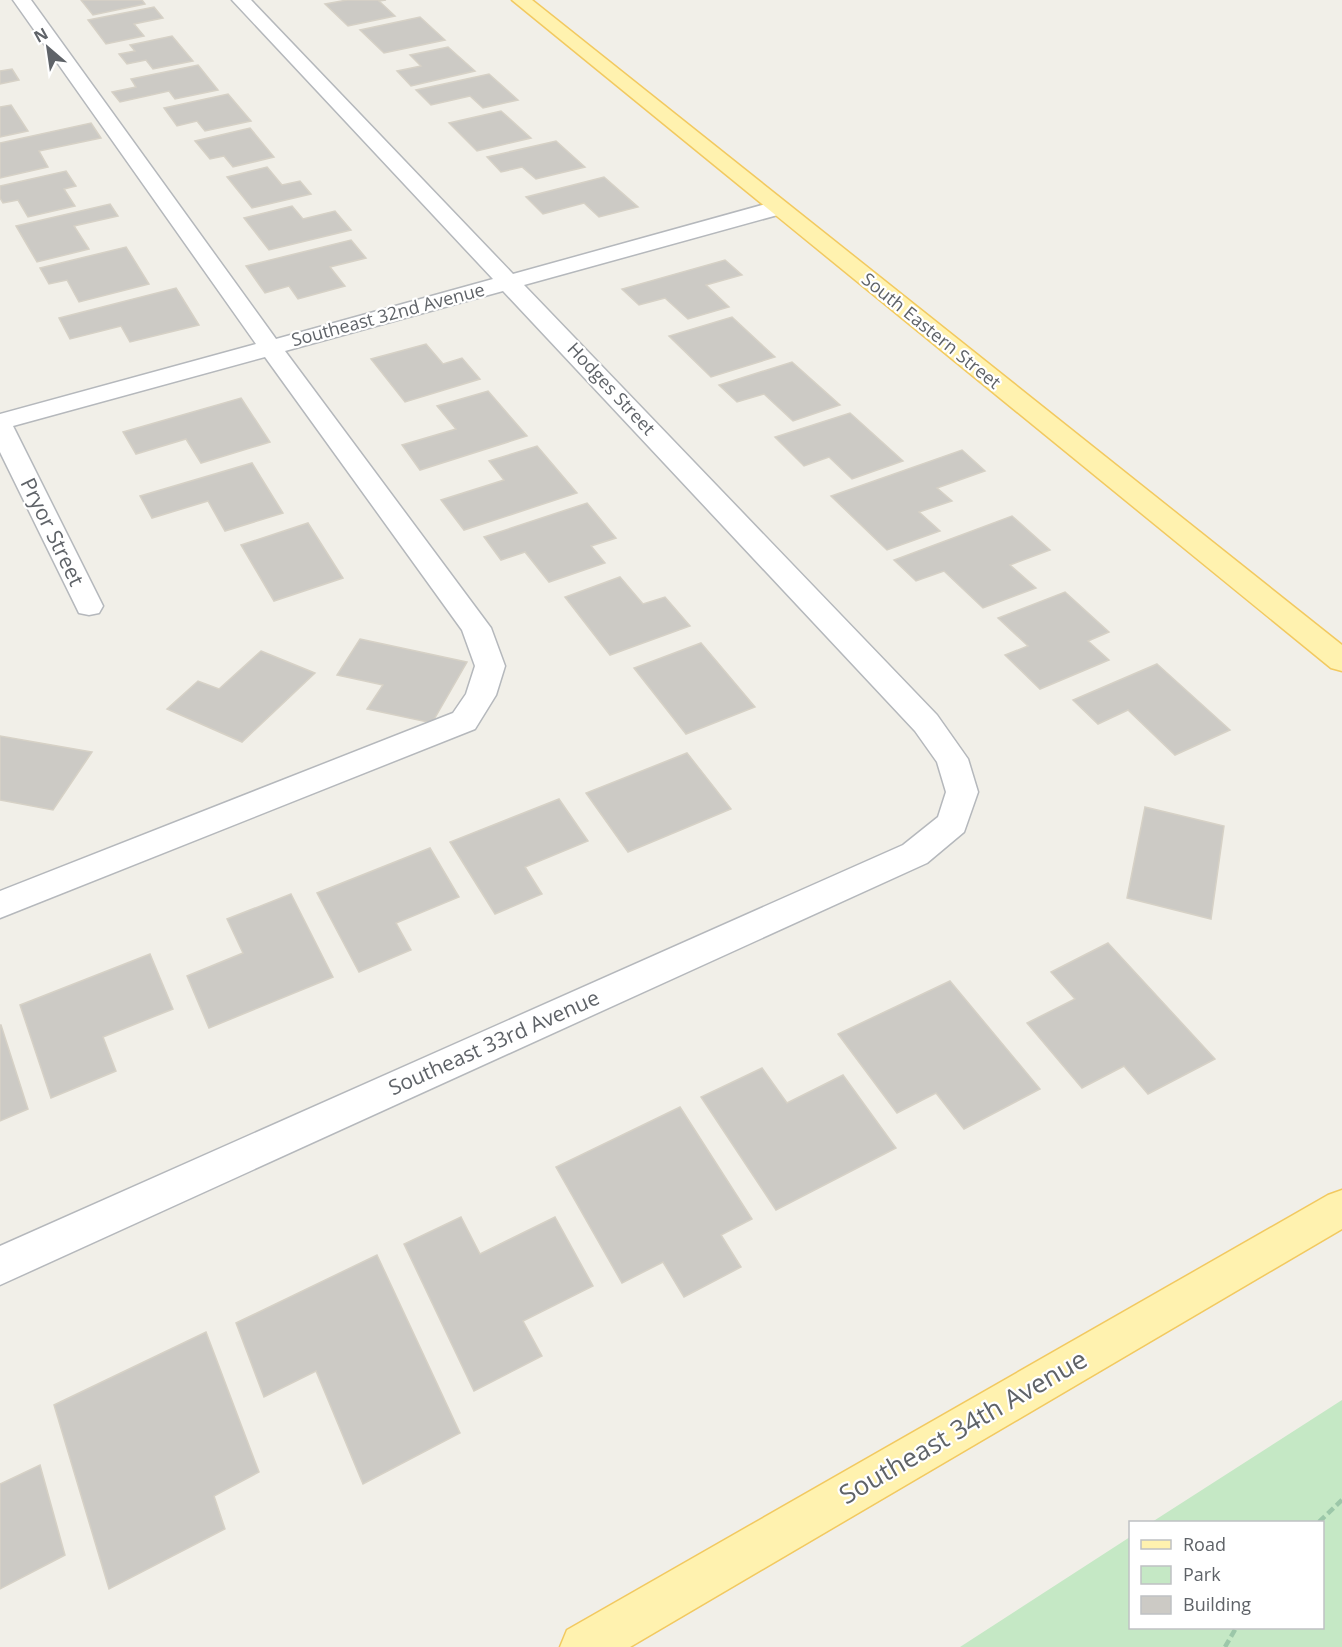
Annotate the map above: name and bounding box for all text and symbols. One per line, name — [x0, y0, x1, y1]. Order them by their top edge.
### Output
north arrow — [18, 18, 78, 78]
text: N — [30, 22, 52, 48]
street label: South Eastern Street — [857, 267, 1006, 394]
street label: Southeast 32nd Avenue — [289, 277, 487, 351]
street label: Hodges Street — [563, 337, 661, 440]
street label: Pryor Street — [15, 473, 91, 590]
street label: Southeast 33rd Avenue — [384, 983, 603, 1101]
street label: Southeast 34th Avenue — [832, 1340, 1093, 1512]
legend — [1129, 1521, 1324, 1629]
text: Road — [1183, 1532, 1226, 1556]
text: Park — [1183, 1562, 1221, 1586]
text: Building — [1183, 1592, 1251, 1616]

